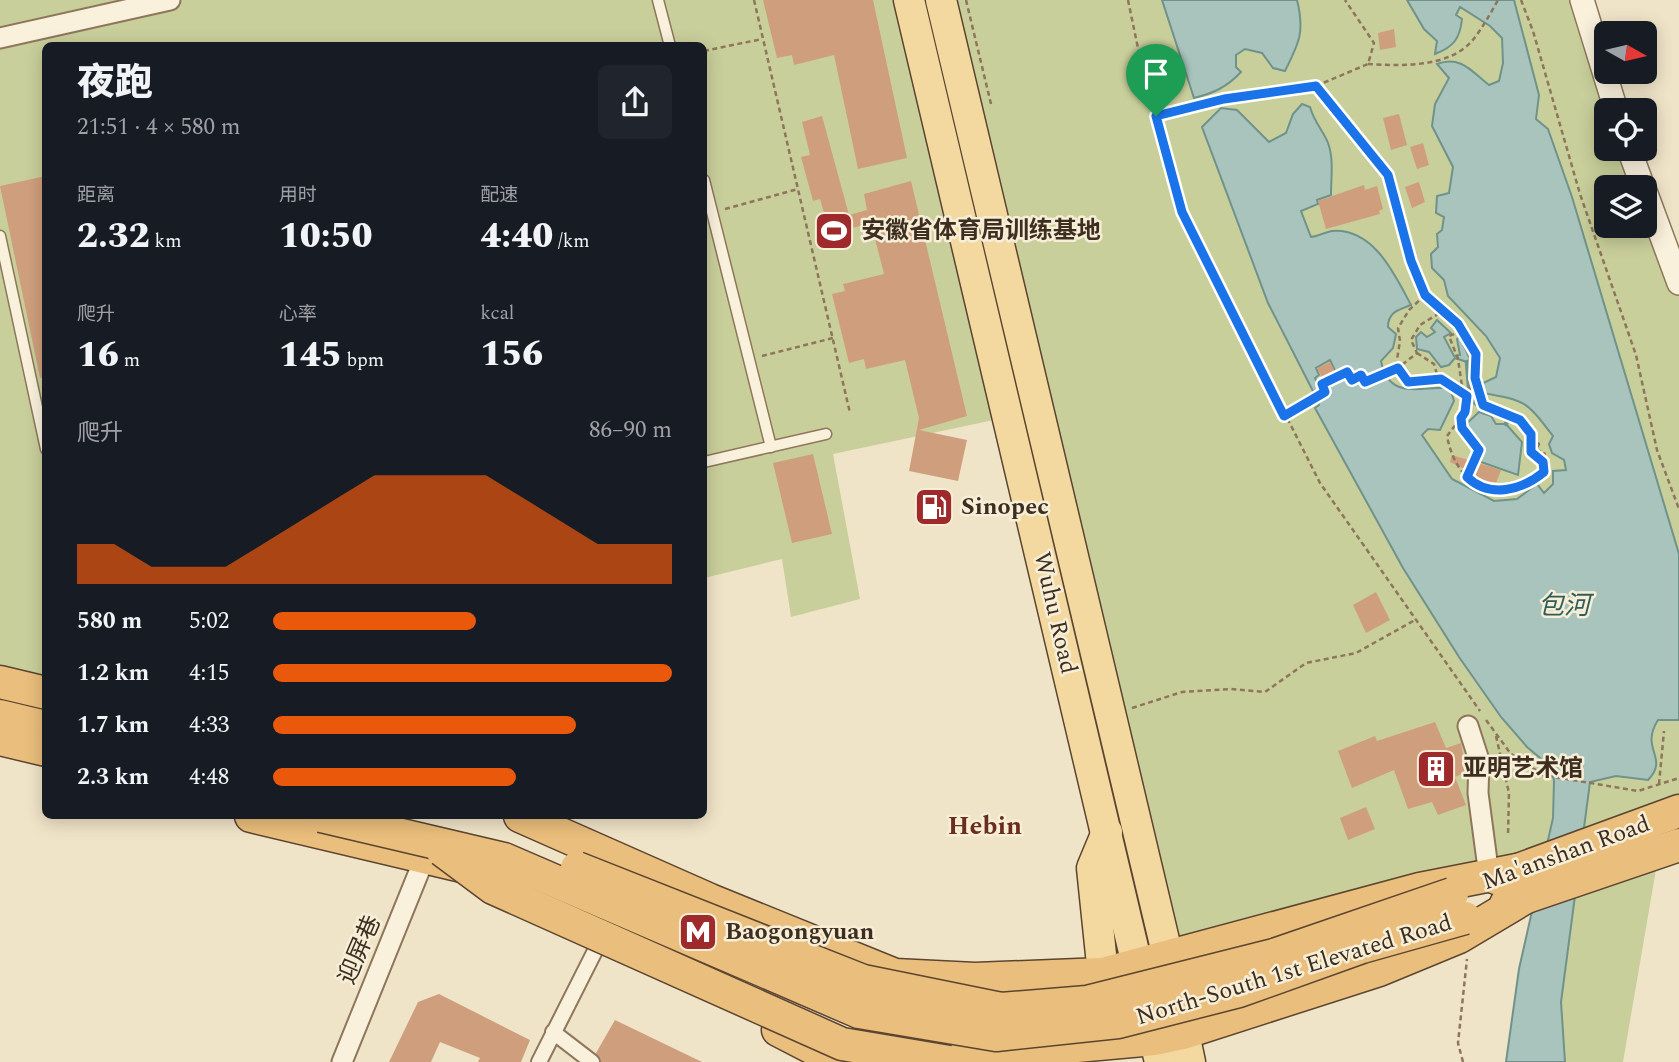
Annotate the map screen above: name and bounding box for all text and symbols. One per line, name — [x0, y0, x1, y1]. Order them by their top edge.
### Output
north arrow — [1594, 21, 1657, 84]
map controls — [1594, 21, 1657, 238]
pin — [1126, 44, 1186, 116]
text: 夜跑 — [77, 55, 153, 113]
icon: arrive — [1137, 55, 1175, 93]
button: share — [598, 65, 672, 139]
button: locate — [1594, 98, 1657, 161]
text: 21:51 · 4 × 580 m — [77, 110, 241, 145]
button: layers — [1594, 175, 1657, 238]
text: 距离 — [77, 181, 115, 210]
text: 用时 — [279, 181, 317, 210]
text: 配速 — [480, 181, 518, 210]
text: 2.32 — [77, 210, 150, 263]
text: 10:50 — [279, 210, 372, 263]
text: 4:40 — [480, 210, 553, 263]
sports icon: 安徽省体育局训练基地 — [813, 210, 855, 252]
place label: 安徽省体育局训练基地 — [861, 213, 1101, 249]
text: km — [150, 227, 182, 256]
text: /km — [553, 227, 590, 256]
text: kcal — [480, 299, 514, 328]
text: 爬升 — [77, 300, 115, 329]
text: 心率 — [279, 300, 317, 329]
text: 156 — [480, 328, 543, 381]
text: 16 — [77, 329, 119, 382]
text: 145 — [279, 329, 342, 382]
text: m — [119, 346, 140, 375]
text: bpm — [342, 346, 384, 375]
text: 86–90 m — [589, 413, 672, 448]
text: 爬升 — [77, 416, 123, 451]
fuel station icon: Sinopec — [913, 486, 955, 528]
place label: Sinopec — [961, 489, 1049, 525]
street label: Wuhu Road — [1023, 548, 1087, 678]
water label: 包河 — [1538, 586, 1595, 626]
text: 580 m — [77, 604, 142, 639]
text: 5:02 — [189, 604, 229, 639]
text: 1.2 km — [77, 656, 149, 691]
text: 4:15 — [189, 656, 229, 691]
text: 1.7 km — [77, 708, 149, 743]
text: 4:33 — [189, 708, 229, 743]
building icon: 亚明艺术馆 — [1415, 748, 1457, 790]
place label: 亚明艺术馆 — [1463, 751, 1583, 787]
text: 2.3 km — [77, 760, 149, 795]
text: 4:48 — [189, 760, 229, 795]
district label: Hebin — [948, 806, 1022, 846]
street label: Ma'anshan Road — [1477, 806, 1655, 900]
street label: North-South 1st Elevated Road — [1131, 905, 1457, 1035]
street label: 迎屏巷 — [329, 910, 391, 990]
metro station icon: Baogongyuan — [677, 911, 719, 953]
place label: Baogongyuan — [725, 914, 875, 950]

